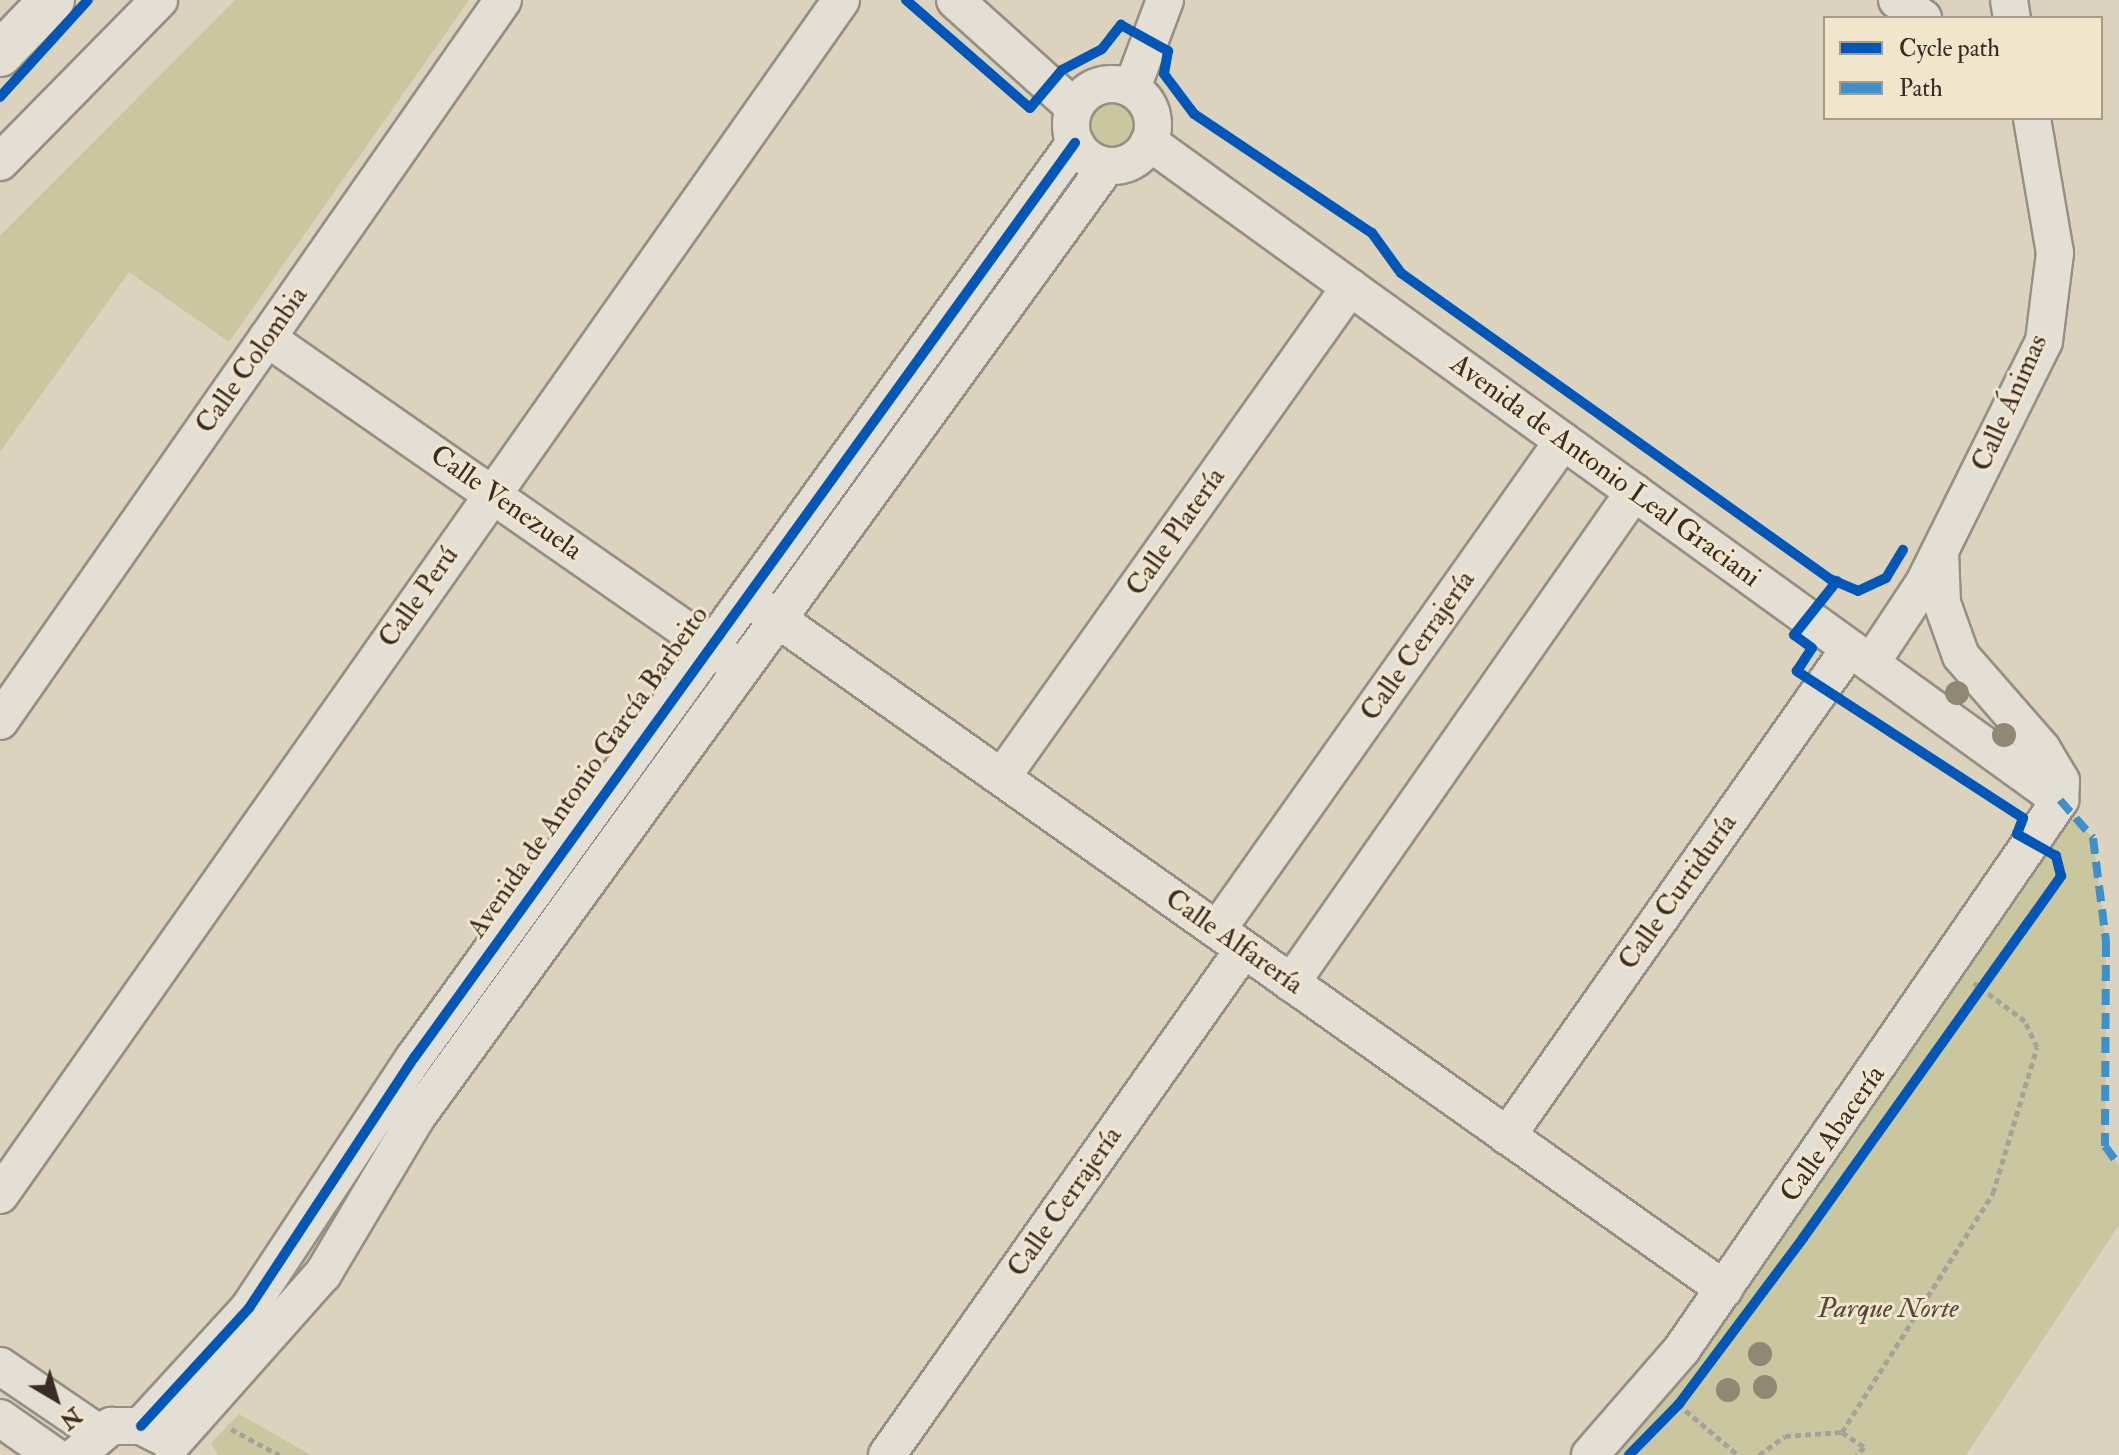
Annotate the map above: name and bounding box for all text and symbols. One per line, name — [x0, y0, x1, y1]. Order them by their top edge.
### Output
legend — [1823, 16, 2103, 120]
text: Cycle path — [1899, 33, 2000, 64]
text: Path — [1899, 73, 1943, 104]
street label: Calle Colombia — [189, 280, 315, 440]
street label: Calle Ánimas — [1965, 329, 2055, 477]
street label: Avenida de Antonio Leal Graciani — [1444, 347, 1766, 595]
street label: Calle Venezuela — [424, 438, 588, 568]
street label: Calle Platería — [1120, 461, 1232, 603]
street label: Calle Perú — [372, 540, 466, 654]
street label: Calle Cerrajería — [1354, 564, 1482, 728]
street label: Avenida de Antonio García Barbeito — [460, 600, 716, 944]
street label: Calle Curtiduría — [1612, 807, 1744, 977]
street label: Calle Alfarería — [1159, 882, 1309, 1002]
street label: Calle Abacería — [1774, 1059, 1892, 1209]
street label: Calle Cerrajería — [1001, 1120, 1129, 1284]
park label: Parque Norte — [1817, 1292, 1959, 1326]
north arrow — [16, 1359, 96, 1439]
text: N — [54, 1401, 87, 1435]

